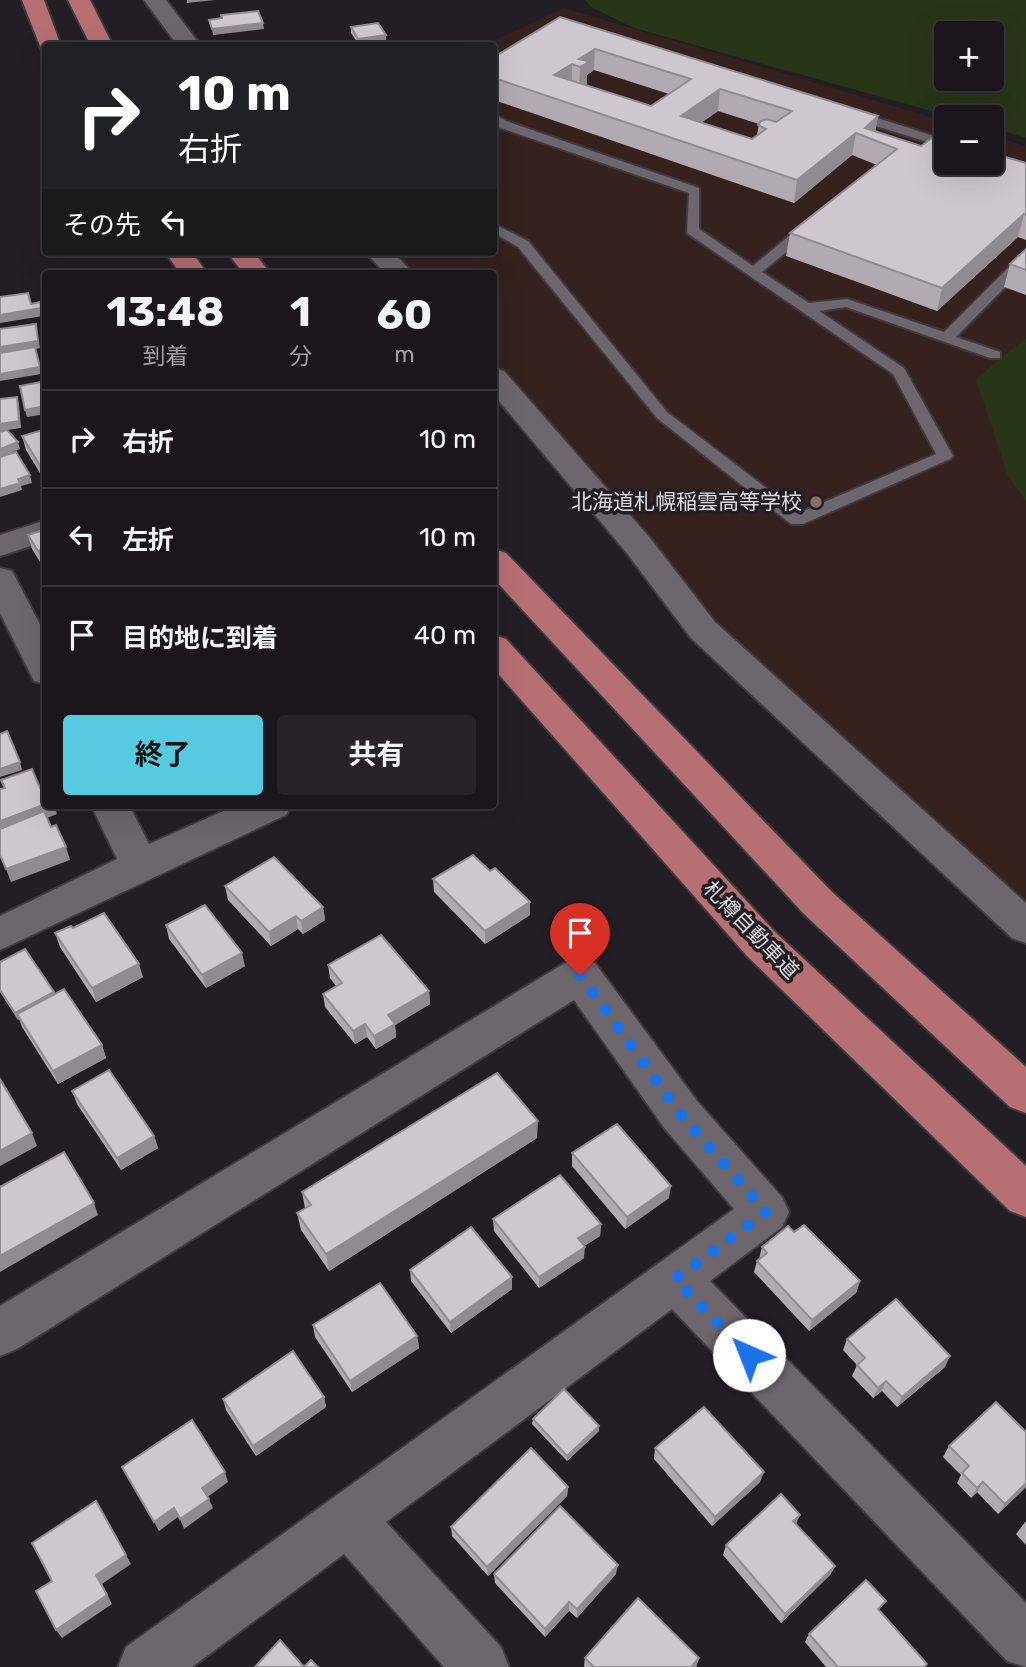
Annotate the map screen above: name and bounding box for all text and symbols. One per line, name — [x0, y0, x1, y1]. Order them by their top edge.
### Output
map controls — [934, 21, 1004, 175]
button: + — [934, 21, 1004, 91]
text: 10 m — [178, 64, 291, 122]
icon: right — [63, 70, 154, 161]
button: − — [934, 105, 1004, 175]
text: 右折 — [178, 130, 242, 168]
icon: left — [155, 203, 193, 241]
text: その先 — [63, 210, 141, 241]
text: 13:48 — [107, 287, 224, 337]
text: 1 — [290, 287, 311, 337]
text: 60 — [377, 290, 432, 340]
text: m — [394, 340, 415, 368]
text: 到着 — [143, 342, 189, 370]
text: 分 — [289, 342, 312, 370]
icon: right — [63, 420, 101, 458]
text: 10 m — [419, 424, 476, 455]
text: 右折 — [122, 427, 174, 458]
place label: 北海道札幌稲雲高等学校 — [571, 489, 802, 514]
marker: 北海道札幌稲雲高等学校 — [808, 494, 824, 510]
icon: left — [63, 518, 101, 556]
text: 10 m — [419, 522, 476, 553]
text: 左折 — [122, 525, 174, 556]
icon: arrive — [63, 616, 101, 654]
text: 40 m — [414, 620, 476, 651]
text: 目的地に到着 — [122, 623, 278, 654]
button: 終了 — [63, 715, 263, 795]
button: 共有 — [277, 715, 476, 795]
street label: 札樽自動車道 — [699, 876, 804, 984]
pin — [550, 903, 610, 975]
icon: arrive — [561, 914, 599, 952]
position arrow — [712, 1318, 786, 1392]

